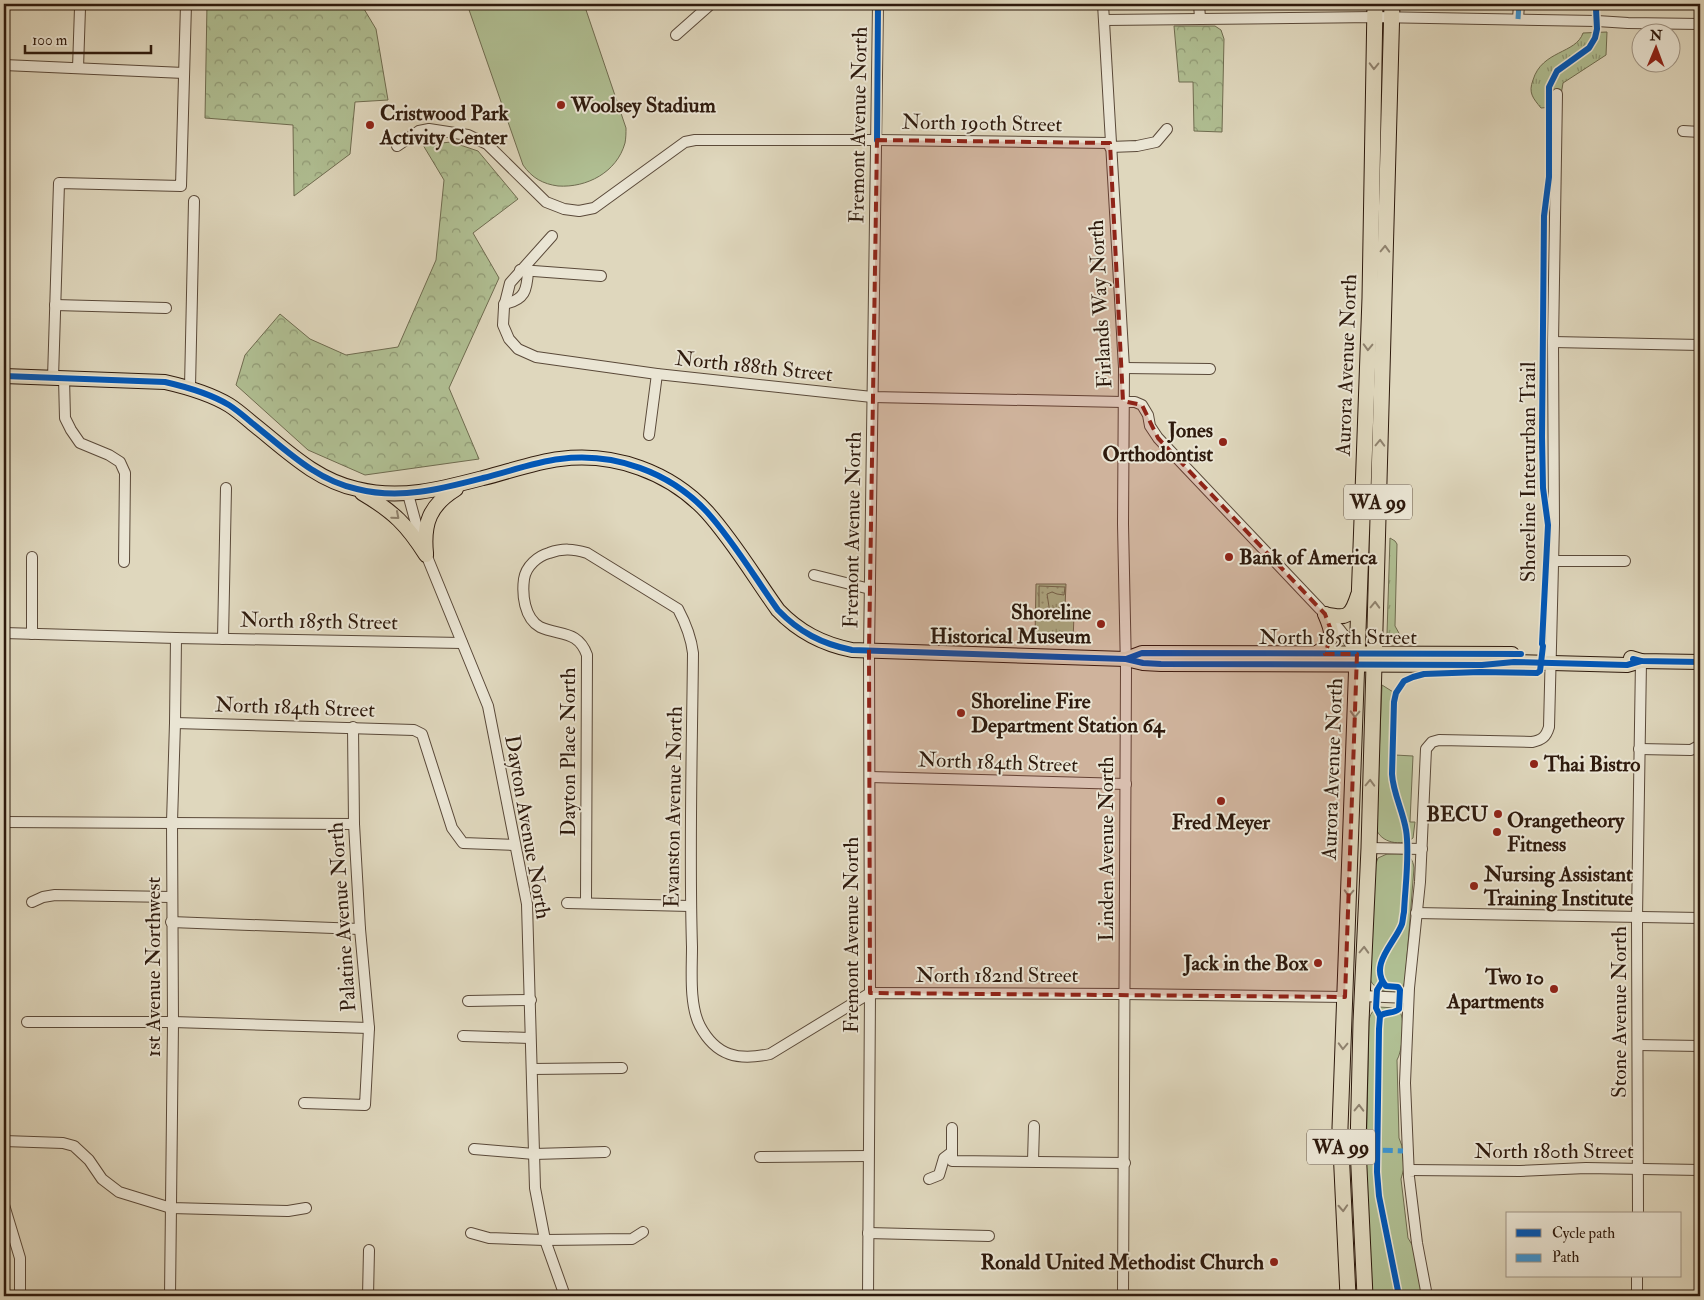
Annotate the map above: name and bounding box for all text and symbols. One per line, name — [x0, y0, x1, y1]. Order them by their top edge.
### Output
scale bar — [25, 22, 151, 54]
north arrow — [1632, 22, 1682, 72]
street label: Fremont Avenue North — [843, 26, 874, 224]
text: N — [1649, 27, 1663, 44]
text: 100 m — [32, 31, 68, 50]
one-way arrow — [1369, 62, 1379, 70]
place label: Woolsey Stadium — [570, 92, 716, 119]
marker: Woolsey Stadium — [555, 99, 567, 111]
place label: Cristwood Park Activity Center — [379, 100, 510, 151]
street label: North 190th Street — [902, 109, 1063, 138]
marker: Cristwood Park Activity Center — [364, 119, 376, 131]
street label: Firlands Way North — [1083, 219, 1118, 389]
one-way arrow — [1380, 245, 1391, 253]
street label: Aurora Avenue North — [1330, 274, 1363, 458]
one-way arrow — [1363, 344, 1373, 351]
street label: North 188th Street — [674, 345, 834, 388]
street label: Shoreline Interurban Trail — [1515, 361, 1542, 582]
place label: Jones Orthodontist — [1103, 417, 1213, 468]
street label: Fremont Avenue North — [837, 431, 868, 629]
marker: Jones Orthodontist — [1217, 436, 1229, 448]
one-way arrow — [1375, 438, 1385, 446]
road number: WA 99 — [1344, 484, 1412, 520]
one-way arrow — [390, 510, 399, 519]
place label: Bank of America — [1239, 544, 1378, 571]
marker: Bank of America — [1223, 551, 1235, 563]
place label: Shoreline Historical Museum — [930, 599, 1092, 650]
one-way arrow — [1370, 601, 1381, 609]
street label: North 185th Street — [240, 607, 398, 636]
marker: Shoreline Historical Museum — [1095, 618, 1107, 630]
street label: North 185th Street — [1259, 624, 1417, 651]
street label: Dayton Place North — [555, 668, 582, 836]
street label: Aurora Avenue North — [1316, 678, 1349, 862]
place label: Shoreline Fire Department Station 64 — [971, 688, 1166, 739]
street label: North 184th Street — [215, 691, 376, 724]
street label: Evanston Avenue North — [658, 706, 689, 908]
marker: Shoreline Fire Department Station 64 — [955, 707, 967, 719]
one-way arrow — [1350, 710, 1360, 718]
street label: Dayton Avenue North — [498, 733, 557, 921]
street label: North 184th Street — [918, 746, 1079, 779]
place label: Thai Bistro — [1543, 751, 1640, 778]
street label: Linden Avenue North — [1093, 756, 1120, 942]
marker: Thai Bistro — [1528, 758, 1540, 770]
one-way arrow — [1365, 779, 1376, 787]
marker: Fred Meyer — [1215, 795, 1227, 807]
place label: BECU — [1426, 801, 1488, 828]
place label: Orangetheory Fitness — [1507, 807, 1625, 858]
marker: BECU — [1492, 808, 1504, 820]
place label: Fred Meyer — [1172, 809, 1271, 836]
street label: Palatine Avenue North — [322, 821, 363, 1013]
marker: Orangetheory Fitness — [1491, 826, 1503, 838]
street label: Fremont Avenue North — [838, 837, 865, 1033]
place label: Nursing Assistant Training Institute — [1483, 861, 1634, 912]
street label: 1st Avenue Northwest — [140, 877, 167, 1057]
marker: Nursing Assistant Training Institute — [1468, 880, 1480, 892]
one-way arrow — [1343, 890, 1354, 898]
street label: Stone Avenue North — [1606, 926, 1633, 1098]
one-way arrow — [1358, 946, 1369, 954]
place label: Jack in the Box — [1183, 950, 1309, 977]
marker: Jack in the Box — [1312, 957, 1324, 969]
street label: North 182nd Street — [916, 962, 1078, 989]
place label: Two 10 Apartments — [1446, 964, 1544, 1015]
marker: Two 10 Apartments — [1548, 983, 1560, 995]
one-way arrow — [1338, 1042, 1348, 1050]
one-way arrow — [1354, 1104, 1364, 1112]
road number: WA 99 — [1307, 1130, 1375, 1164]
street label: North 180th Street — [1474, 1138, 1634, 1165]
one-way arrow — [1338, 1204, 1349, 1212]
legend — [1506, 1212, 1682, 1278]
text: Cycle path — [1552, 1224, 1615, 1244]
text: Path — [1552, 1248, 1579, 1267]
place label: Ronald United Methodist Church — [980, 1249, 1264, 1276]
marker: Ronald United Methodist Church — [1268, 1256, 1280, 1268]

